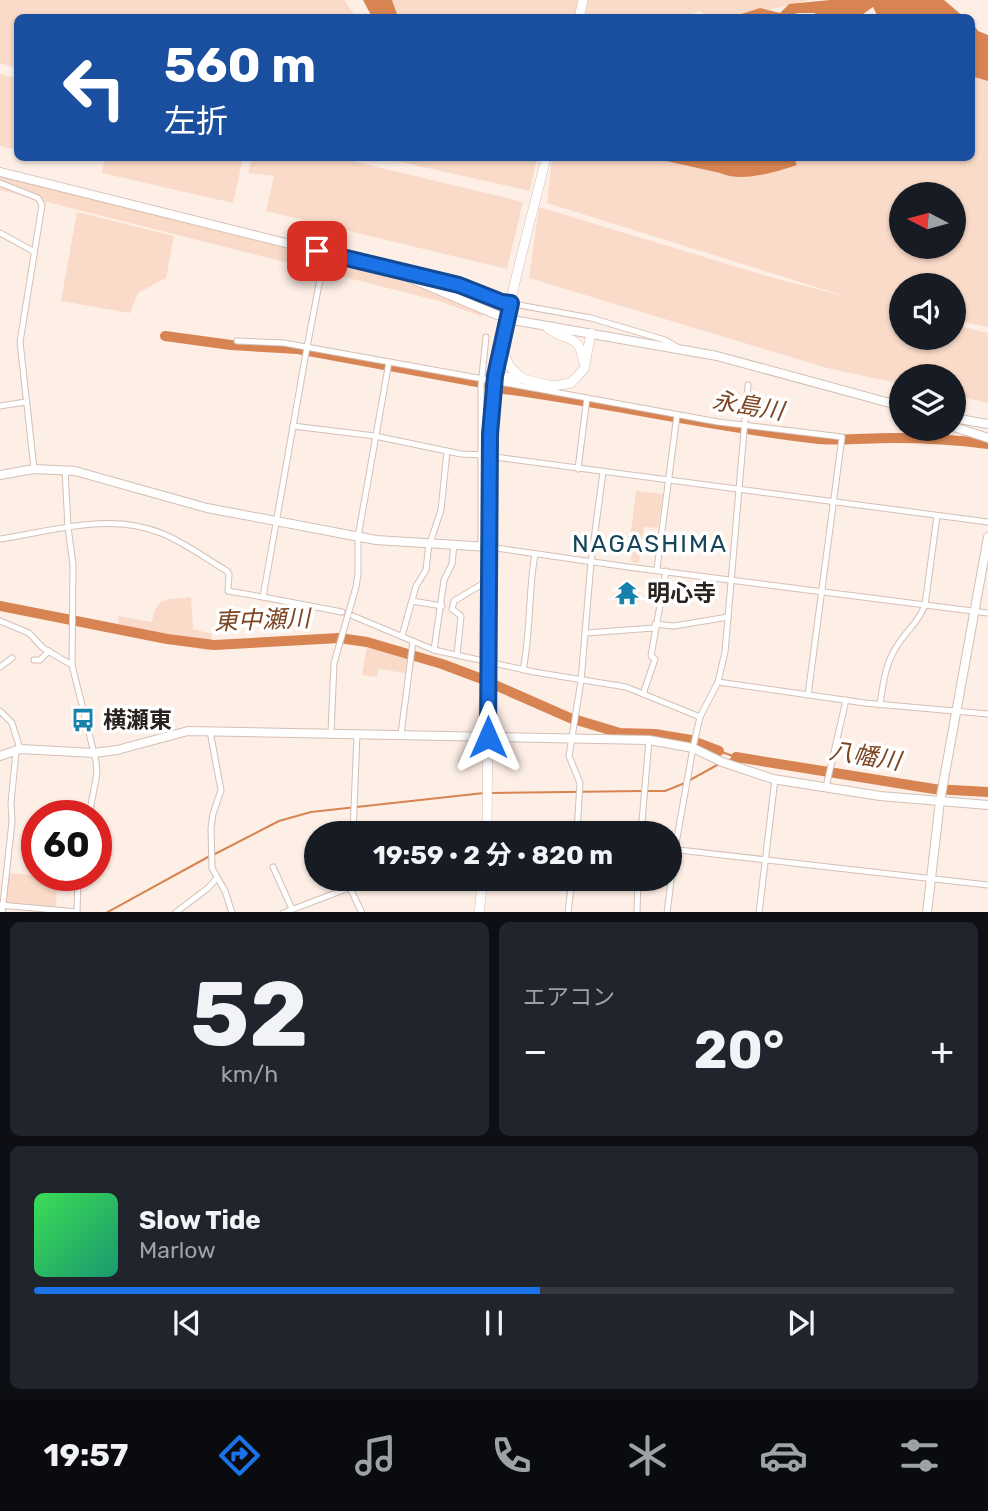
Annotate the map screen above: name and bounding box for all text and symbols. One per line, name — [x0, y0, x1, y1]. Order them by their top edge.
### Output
text: 560 m — [164, 36, 316, 94]
icon: left — [49, 42, 140, 133]
text: 左折 — [164, 102, 228, 140]
north arrow — [889, 182, 966, 259]
map controls — [889, 182, 966, 441]
pin — [287, 221, 347, 281]
icon: arrive — [298, 232, 336, 270]
button: sound — [889, 273, 966, 350]
button: layers — [889, 364, 966, 441]
water label: 永島川 — [710, 387, 789, 426]
district label: NAGASHIMA — [572, 530, 728, 558]
temple icon: 明心寺 — [613, 579, 641, 607]
place label: 明心寺 — [647, 579, 716, 607]
water label: 東中瀬川 — [214, 604, 313, 636]
position arrow — [451, 700, 525, 774]
bus stop icon: 横瀬東 — [69, 706, 97, 734]
place label: 横瀬東 — [103, 706, 172, 734]
water label: 八幡川 — [827, 737, 906, 776]
speed limit sign: 60 — [21, 800, 112, 891]
text: 19:59 · 2 分 · 820 m — [373, 840, 613, 871]
text: 52 — [191, 960, 308, 1068]
text: エアコン — [523, 983, 615, 1011]
text: 20° — [694, 1019, 784, 1081]
text: − — [523, 1028, 548, 1074]
text: + — [930, 1028, 954, 1074]
text: km/h — [221, 1060, 278, 1088]
text: Slow Tide — [139, 1205, 261, 1236]
text: Marlow — [139, 1236, 216, 1264]
icon: previous — [168, 1304, 206, 1342]
icon: pause — [475, 1304, 513, 1342]
icon: next — [782, 1304, 820, 1342]
icon: directions — [215, 1431, 264, 1480]
icon: music — [351, 1431, 400, 1480]
icon: phone — [487, 1431, 536, 1480]
icon: climate — [623, 1431, 672, 1480]
icon: car — [759, 1431, 808, 1480]
icon: filters — [895, 1431, 944, 1480]
text: 19:57 — [44, 1436, 128, 1474]

